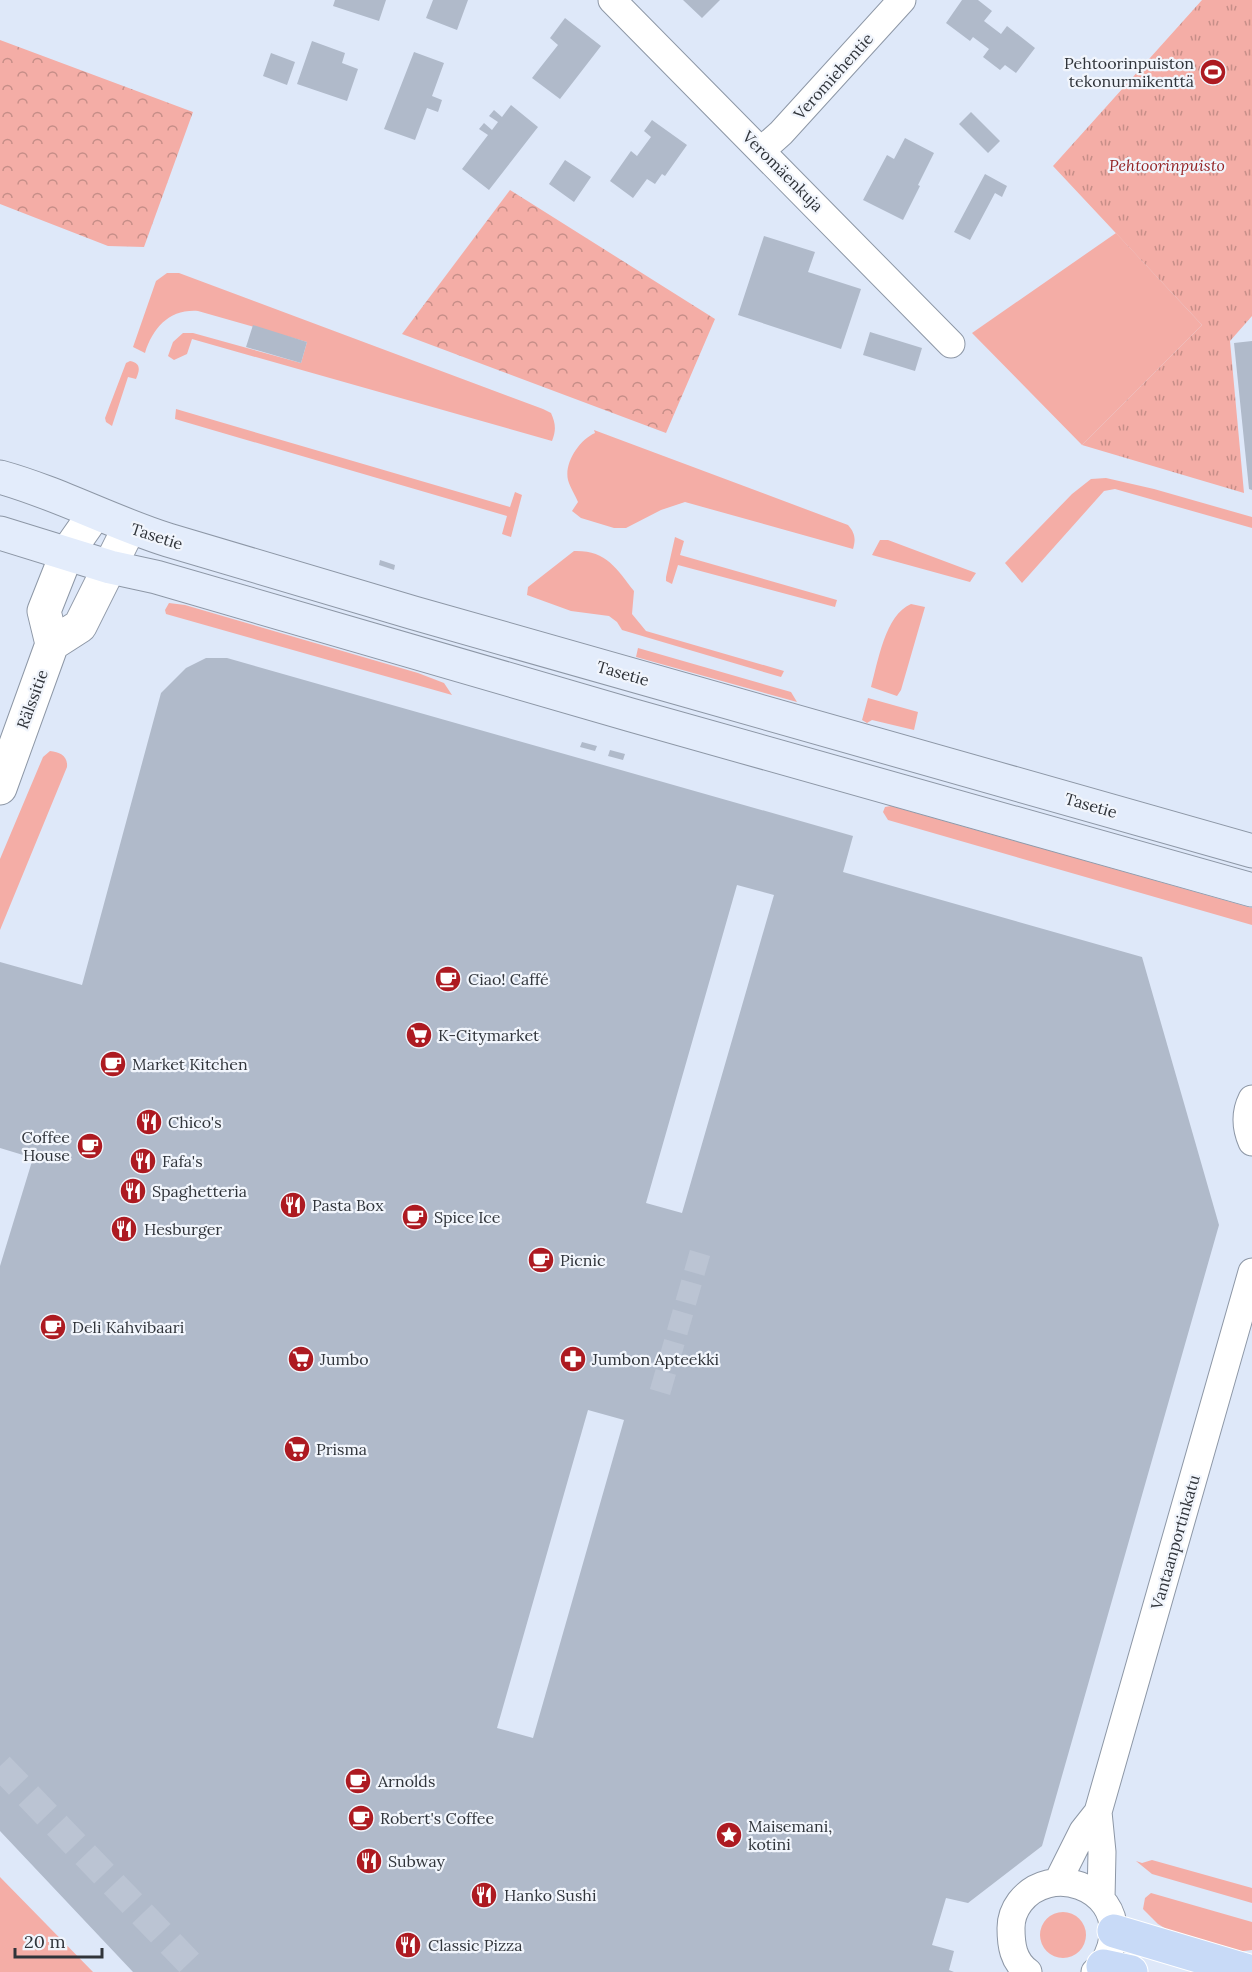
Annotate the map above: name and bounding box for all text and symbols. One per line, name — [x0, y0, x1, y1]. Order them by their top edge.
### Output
street label: Veromiehentie — [788, 28, 877, 124]
place label: Pehtoorinpuiston tekonurmikenttä — [1064, 53, 1194, 91]
sports icon: Pehtoorinpuiston tekonurmikenttä — [1198, 57, 1228, 87]
street label: Veromäenkuja — [738, 126, 828, 216]
park label: Pehtoorinpuisto — [1109, 155, 1225, 175]
street label: Tasetie — [128, 518, 186, 554]
street label: Tasetie — [595, 656, 652, 690]
street label: Rälssitie — [12, 666, 52, 731]
street label: Tasetie — [1063, 788, 1120, 822]
cafe icon: Ciao! Caffé — [433, 964, 463, 994]
place label: Ciao! Caffé — [468, 969, 549, 989]
supermarket icon: K-Citymarket — [404, 1020, 434, 1050]
place label: K-Citymarket — [438, 1025, 540, 1045]
cafe icon: Market Kitchen — [98, 1049, 128, 1079]
place label: Market Kitchen — [132, 1054, 248, 1074]
restaurant icon: Chico's — [134, 1107, 164, 1137]
place label: Chico's — [168, 1112, 222, 1132]
place label: Coffee House — [21, 1127, 70, 1165]
cafe icon: Coffee House — [75, 1131, 105, 1161]
restaurant icon: Fafa's — [128, 1146, 158, 1176]
place label: Fafa's — [162, 1151, 203, 1171]
restaurant icon: Spaghetteria — [118, 1176, 148, 1206]
place label: Spaghetteria — [152, 1181, 247, 1201]
restaurant icon: Pasta Box — [278, 1190, 308, 1220]
place label: Pasta Box — [312, 1195, 384, 1215]
cafe icon: Spice Ice — [400, 1202, 430, 1232]
place label: Spice Ice — [434, 1207, 501, 1227]
restaurant icon: Hesburger — [109, 1214, 139, 1244]
place label: Hesburger — [144, 1219, 222, 1239]
cafe icon: Picnic — [526, 1245, 556, 1275]
place label: Picnic — [560, 1250, 605, 1270]
cafe icon: Deli Kahvibaari — [38, 1312, 68, 1342]
place label: Deli Kahvibaari — [72, 1317, 184, 1337]
supermarket icon: Jumbo — [286, 1344, 316, 1374]
pharmacy icon: Jumbon Apteekki — [558, 1344, 588, 1374]
place label: Jumbo — [319, 1349, 369, 1369]
place label: Jumbon Apteekki — [591, 1349, 719, 1369]
supermarket icon: Prisma — [282, 1434, 312, 1464]
place label: Prisma — [316, 1439, 367, 1459]
street label: Vantaanportinkatu — [1146, 1472, 1204, 1613]
cafe icon: Arnolds — [343, 1766, 373, 1796]
place label: Arnolds — [377, 1771, 435, 1791]
cafe icon: Robert's Coffee — [346, 1803, 376, 1833]
place label: Robert's Coffee — [380, 1808, 494, 1828]
place label: Maisemani, kotini — [748, 1816, 832, 1854]
place icon: Maisemani, kotini — [714, 1820, 744, 1850]
restaurant icon: Subway — [354, 1846, 384, 1876]
place label: Subway — [388, 1851, 446, 1871]
restaurant icon: Hanko Sushi — [469, 1880, 499, 1910]
place label: Hanko Sushi — [504, 1885, 596, 1905]
scale bar — [15, 1921, 102, 1959]
text: 20 m — [24, 1930, 66, 1953]
restaurant icon: Classic Pizza — [393, 1930, 423, 1960]
place label: Classic Pizza — [428, 1935, 523, 1955]

